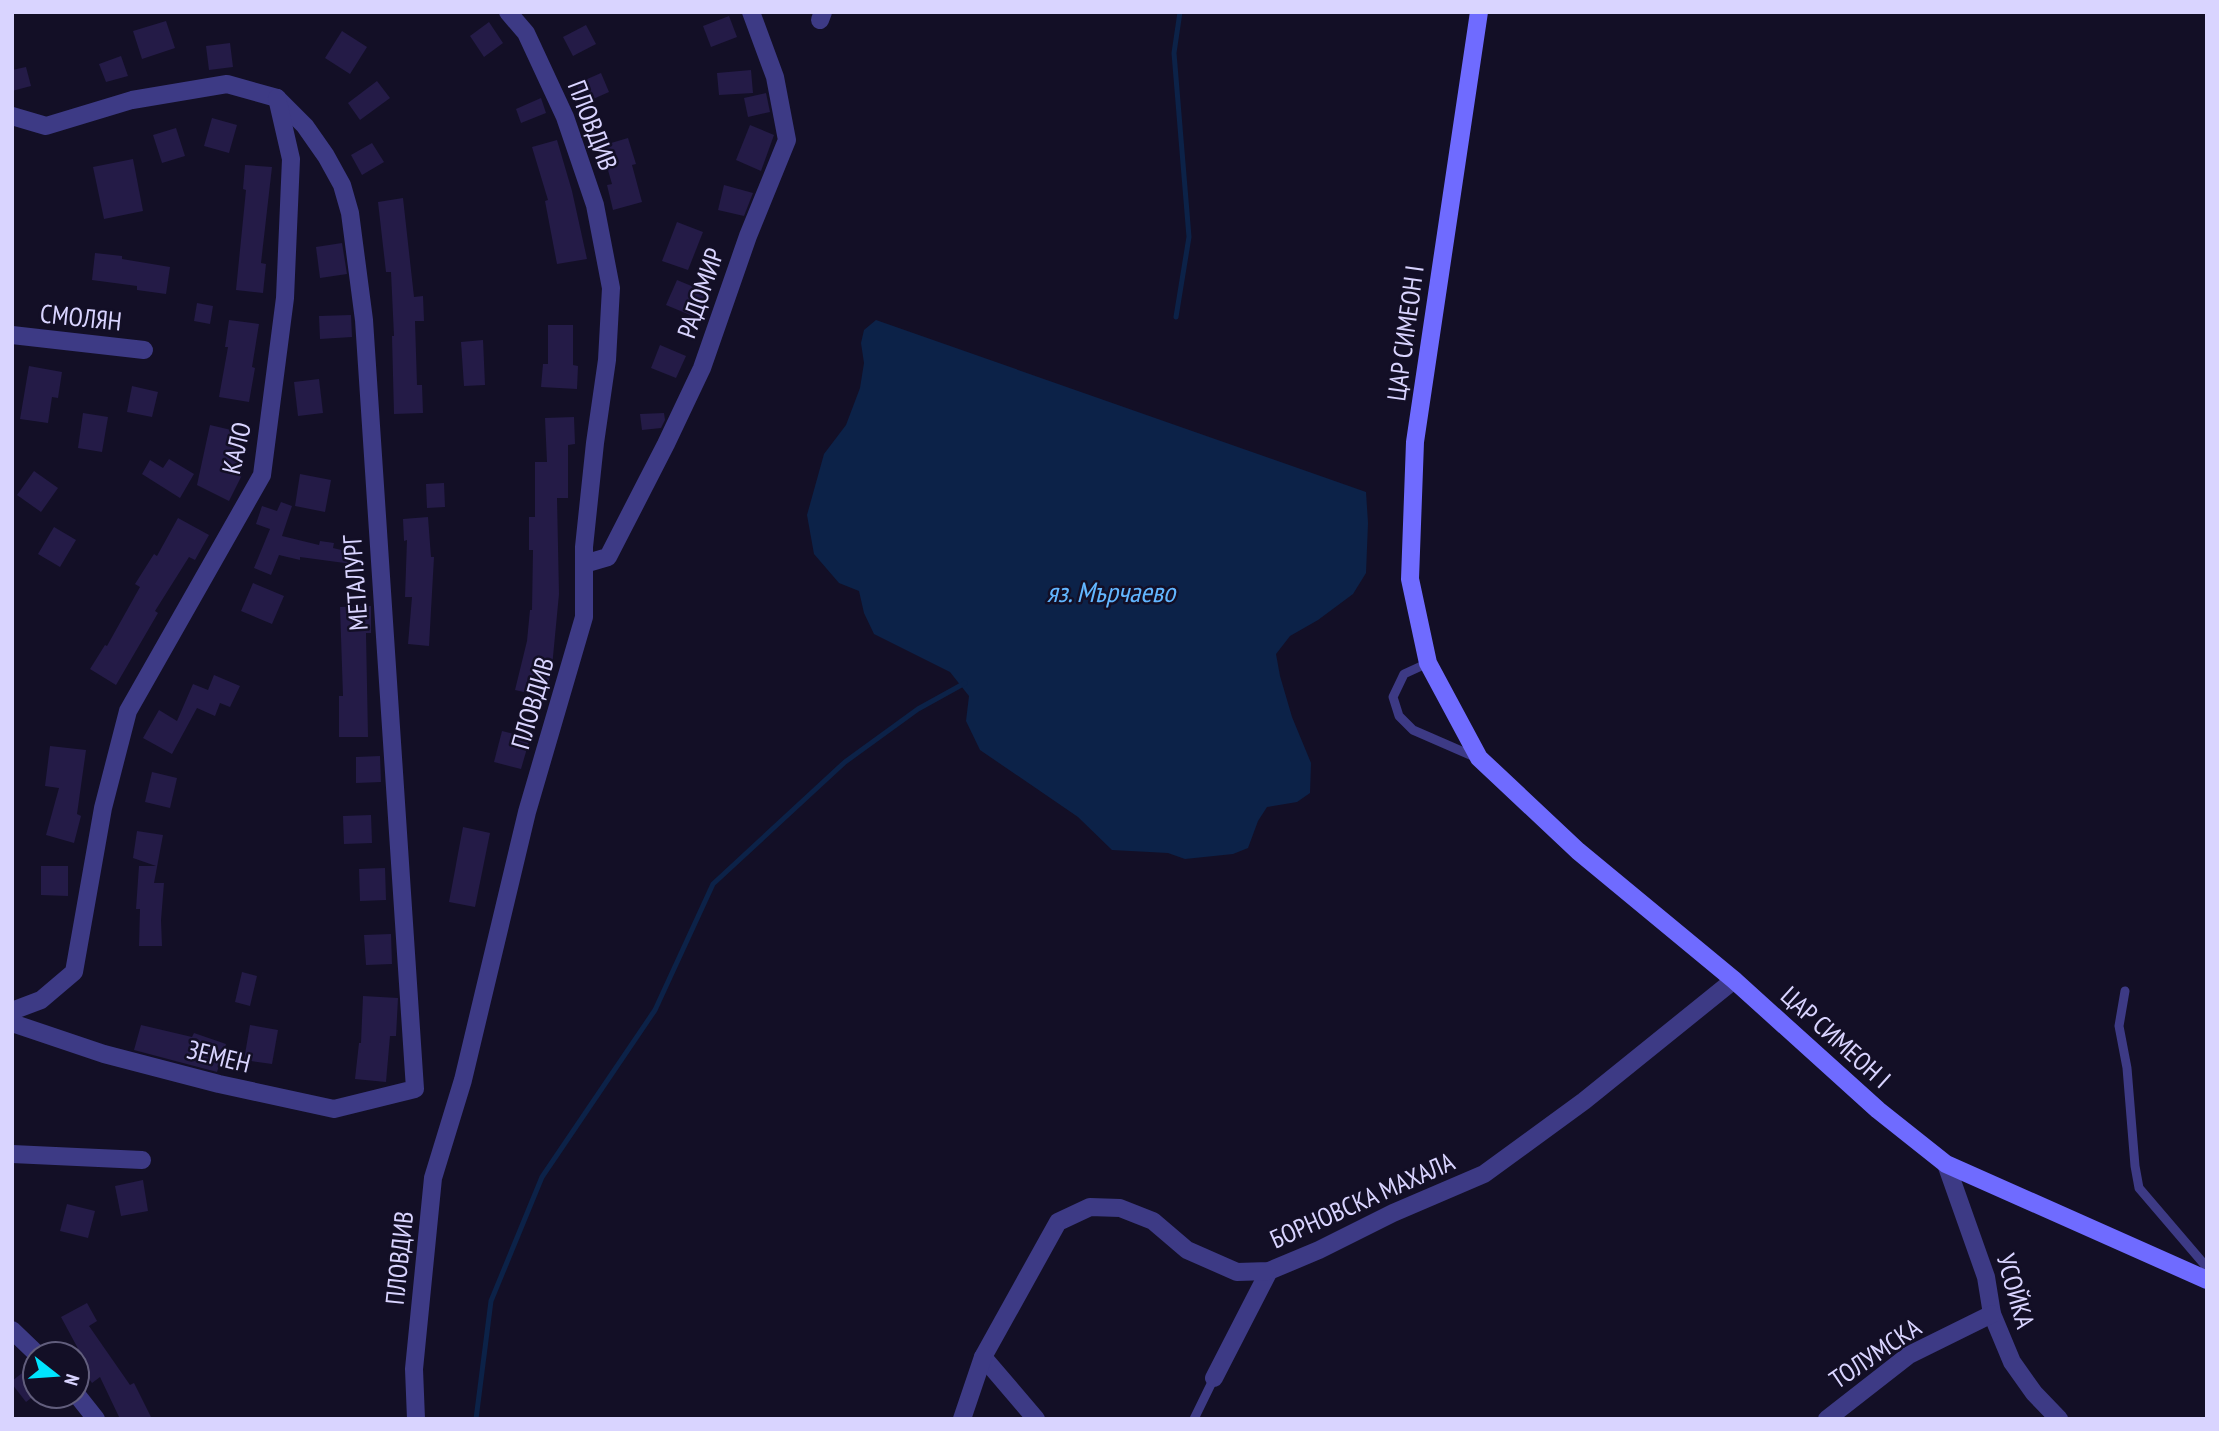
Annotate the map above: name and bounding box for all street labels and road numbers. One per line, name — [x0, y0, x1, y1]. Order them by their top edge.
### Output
street label: ПЛОВДИВ — [561, 75, 625, 175]
street label: РАДОМИР — [669, 244, 731, 342]
street label: ЦАР СИМЕОН I — [1379, 263, 1431, 403]
street label: СМОЛЯН — [39, 296, 123, 338]
street label: КАЛО — [214, 419, 258, 477]
street label: МЕТАЛУРГ — [335, 533, 375, 632]
street label: ПЛОВДИВ — [503, 653, 561, 753]
street label: ЦАР СИМЕОН I — [1774, 979, 1898, 1095]
street label: ЗЕМЕН — [184, 1032, 254, 1080]
street label: БОРНОВСКА МАХАЛА — [1265, 1144, 1460, 1255]
street label: ПЛОВДИВ — [378, 1210, 420, 1306]
street label: УСОЙКА — [1990, 1250, 2043, 1333]
street label: ТОЛУМСКА — [1823, 1310, 1928, 1396]

